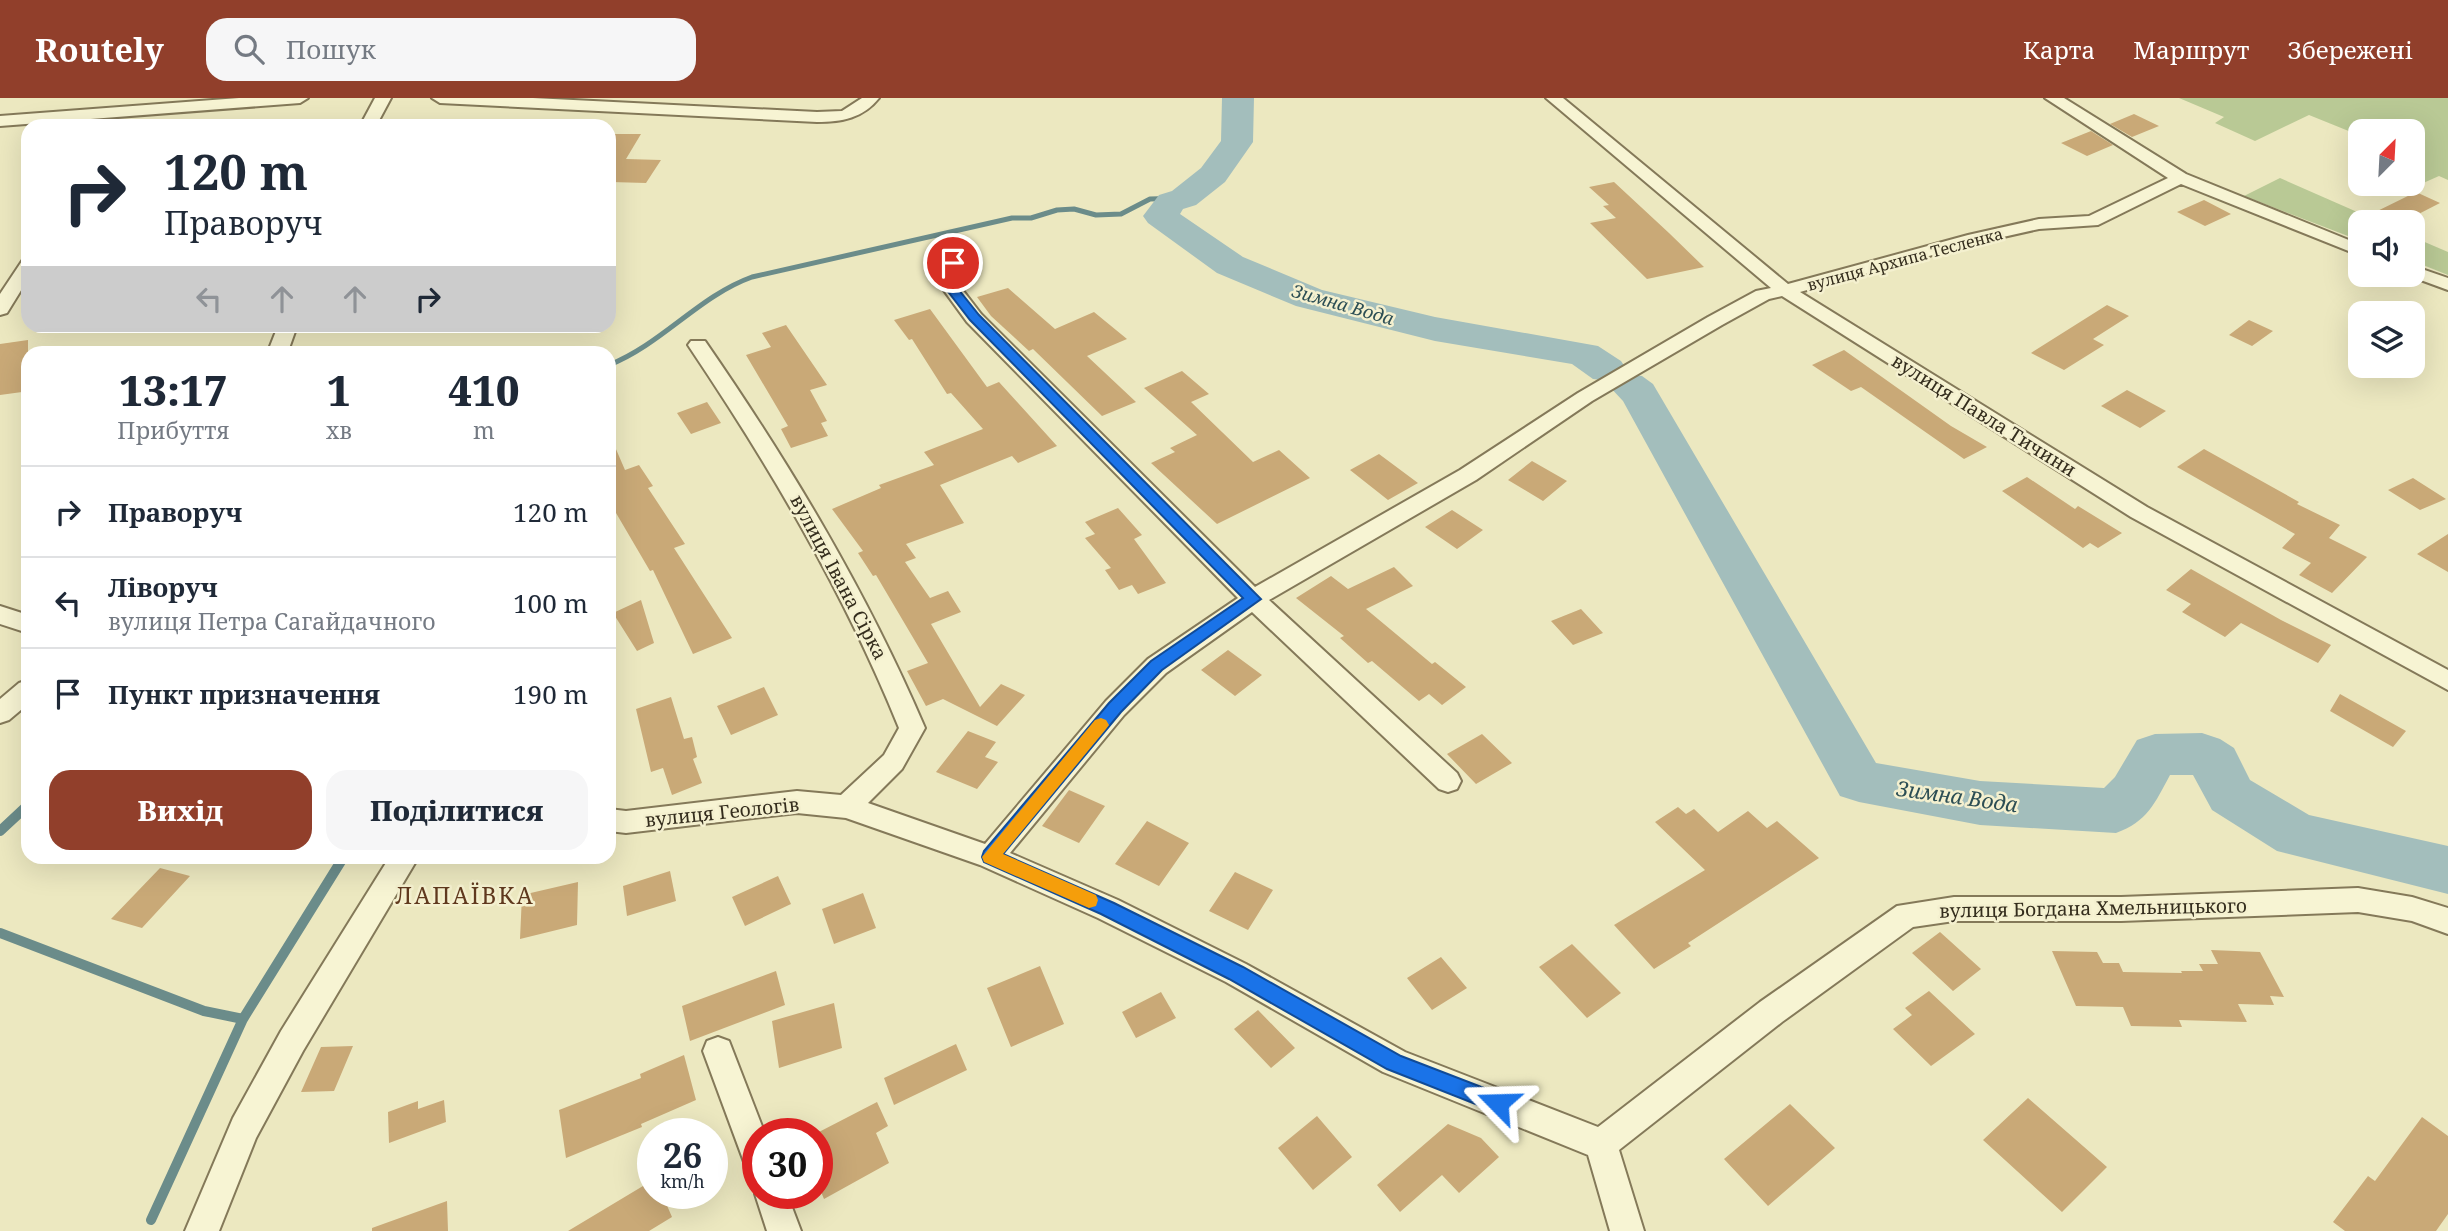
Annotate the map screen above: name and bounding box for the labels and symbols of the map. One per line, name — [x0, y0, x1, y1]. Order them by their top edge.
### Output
north arrow — [2348, 119, 2426, 196]
street label: вулиця Архипа Тесленка — [1805, 222, 2005, 296]
pin — [923, 233, 983, 293]
water label: Зимна Вода — [1289, 278, 1397, 330]
street label: вулиця Павла Тичини — [1887, 348, 2081, 483]
street label: вулиця Івана Сірка — [784, 490, 894, 664]
water label: Зимна Вода — [1894, 774, 2020, 818]
street label: вулиця Геологів — [644, 791, 800, 833]
district label: ЛАПАЇВКА — [395, 879, 535, 911]
street label: вулиця Богдана Хмельницького — [1939, 892, 2247, 924]
position arrow — [1461, 1066, 1535, 1140]
speed limit sign: 30 — [742, 1118, 833, 1209]

